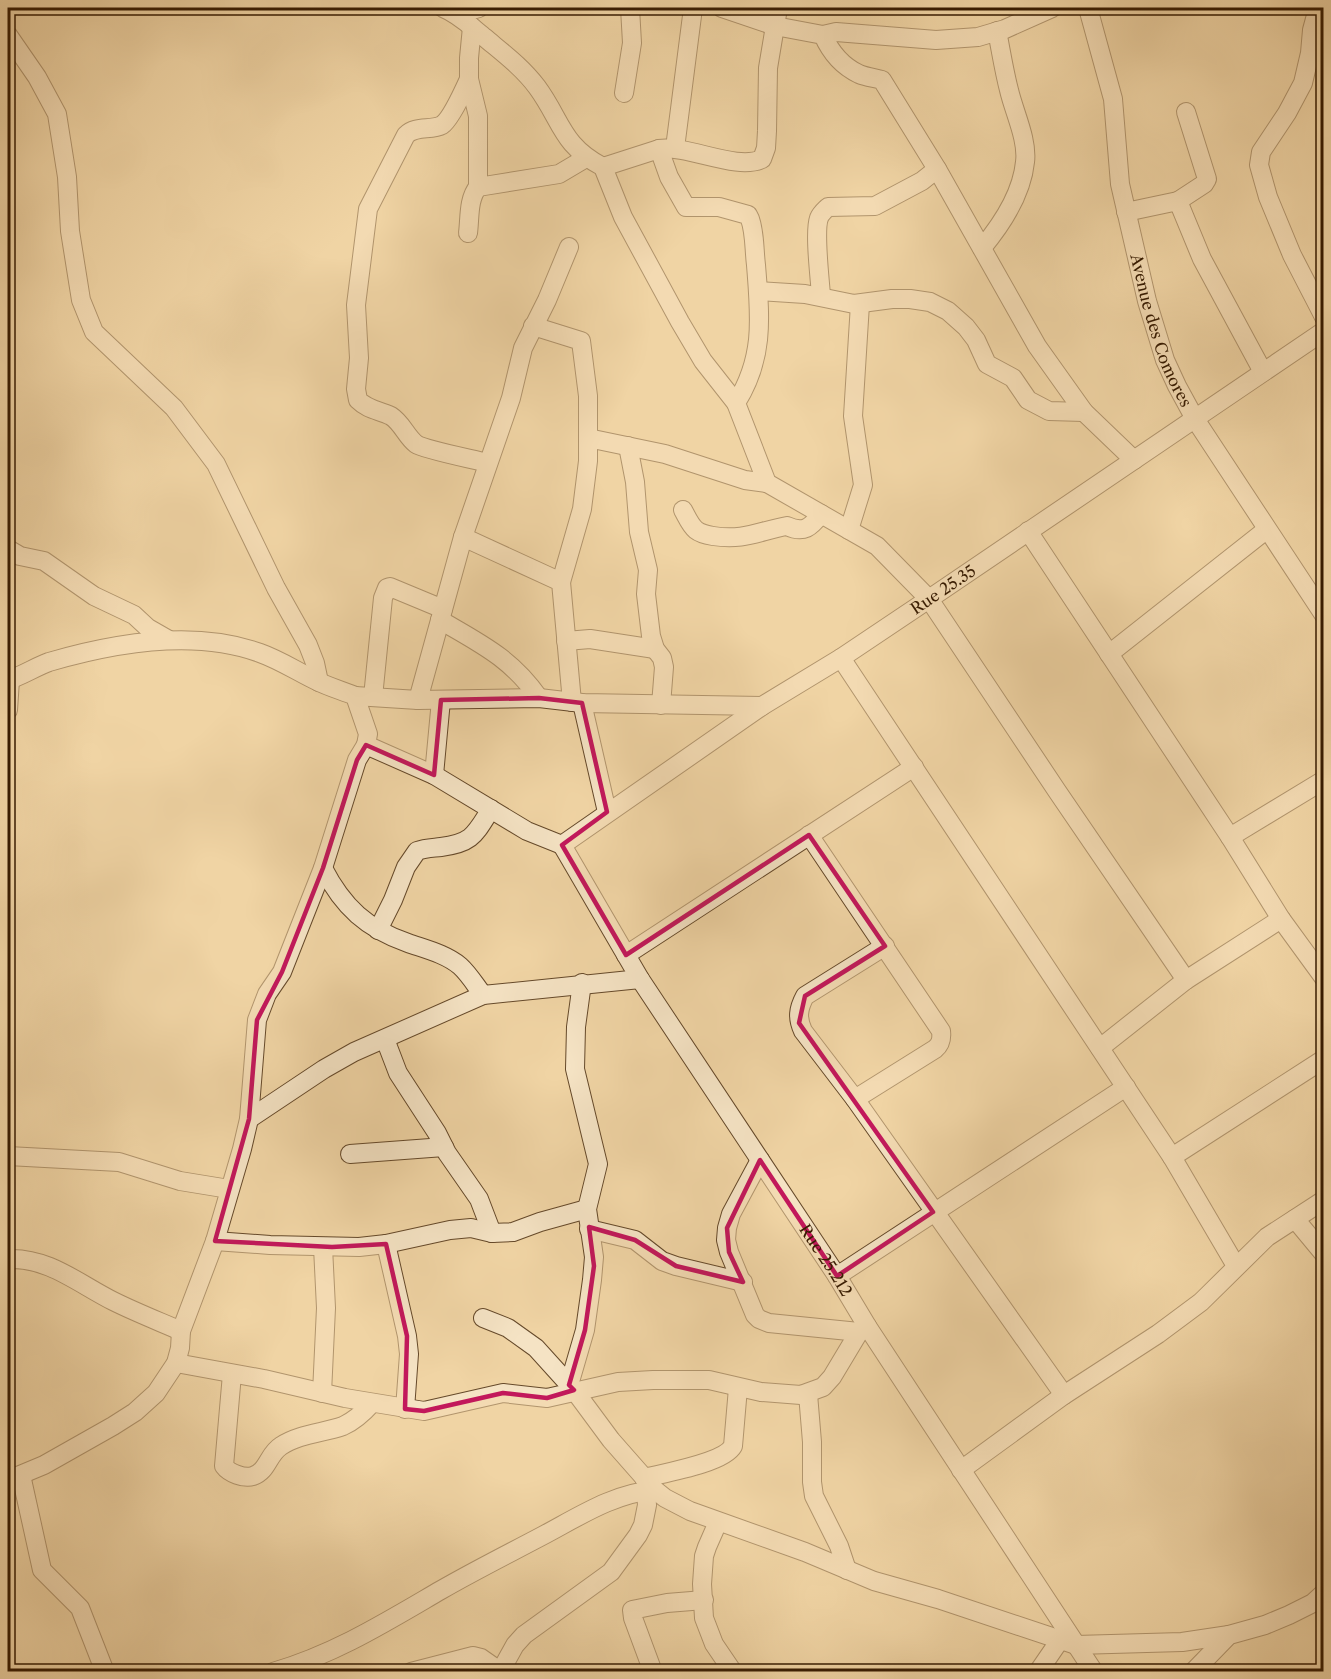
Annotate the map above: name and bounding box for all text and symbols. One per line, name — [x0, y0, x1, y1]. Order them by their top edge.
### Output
street label: Avenue des Comores — [1126, 251, 1196, 410]
street label: Rue 25.35 — [907, 560, 980, 619]
street label: Rue 25.212 — [795, 1220, 857, 1300]

